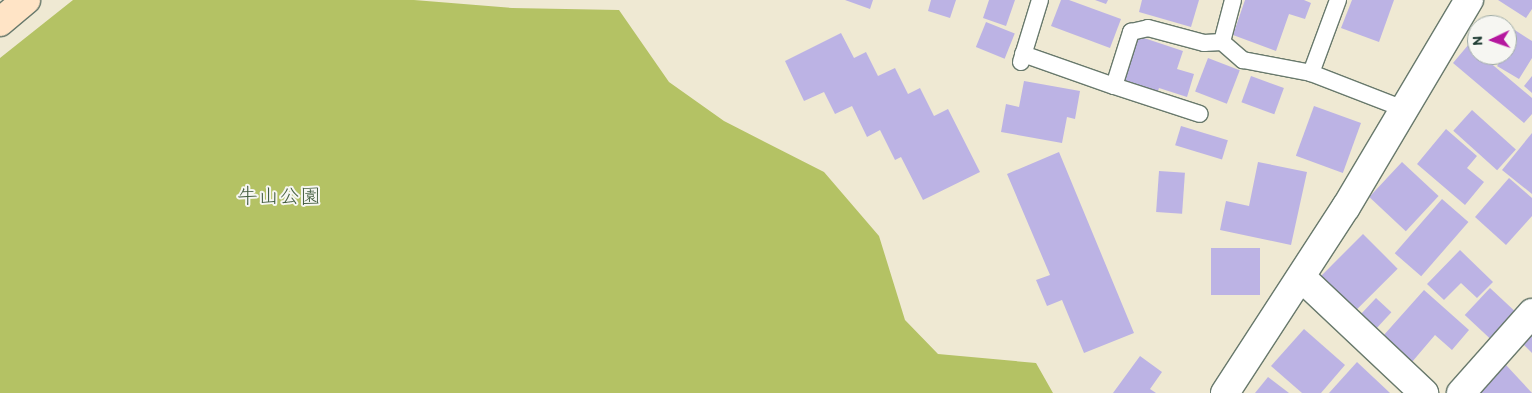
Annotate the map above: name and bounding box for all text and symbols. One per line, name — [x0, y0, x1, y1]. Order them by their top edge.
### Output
north arrow — [1467, 15, 1517, 65]
text: N — [1469, 36, 1486, 46]
park label: 牛山公園 — [237, 183, 321, 209]

